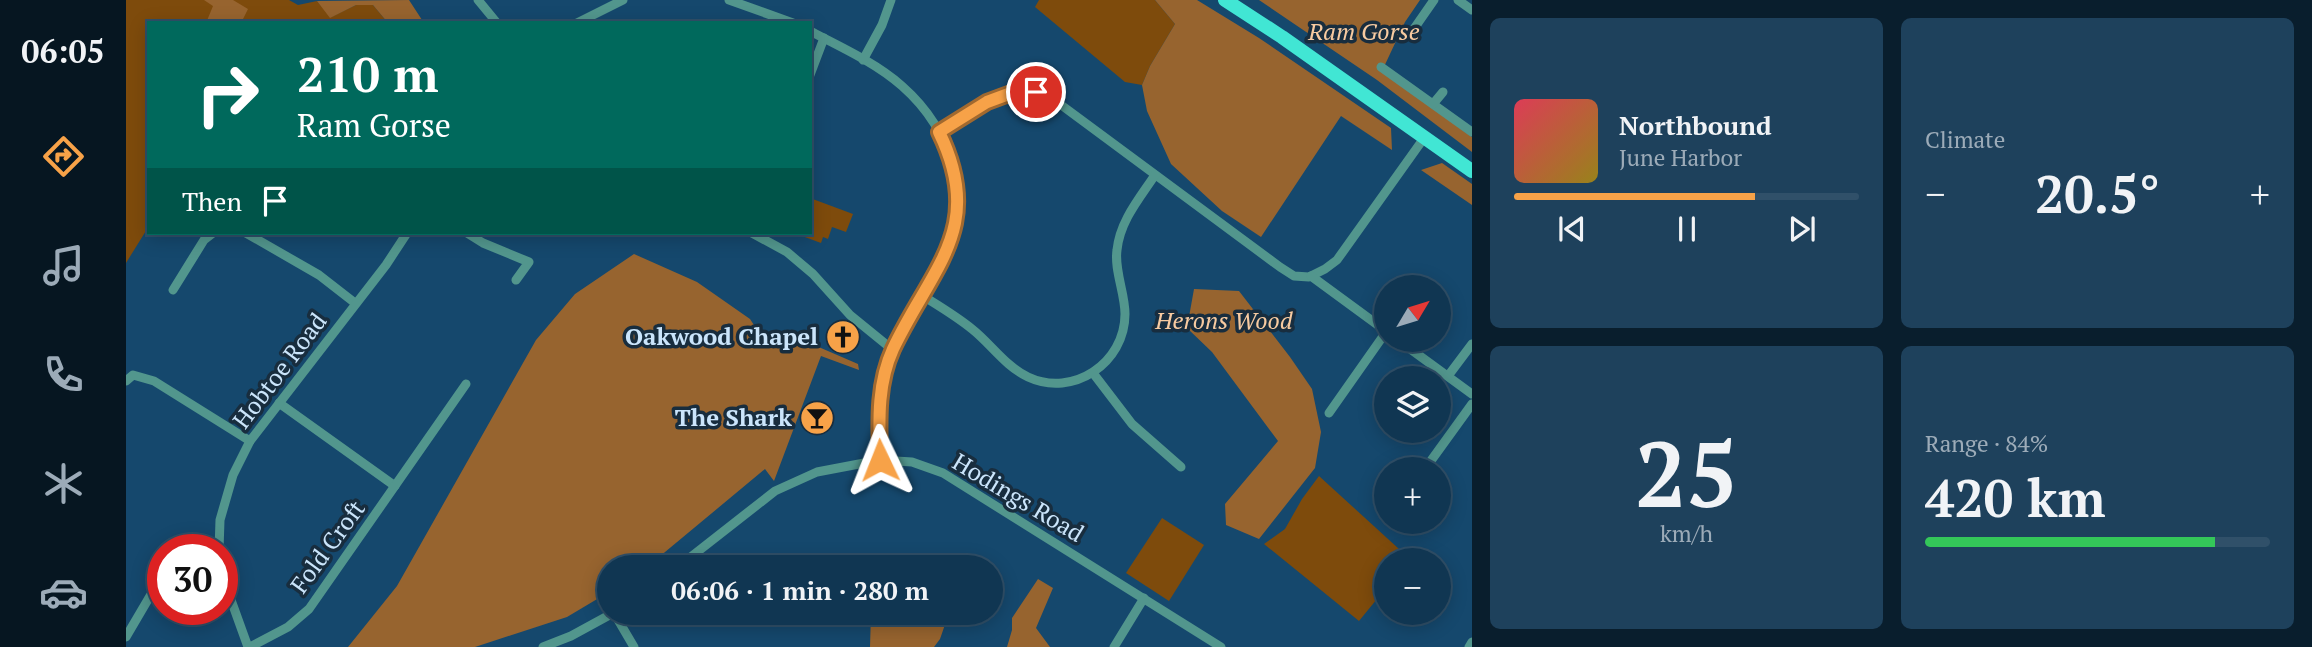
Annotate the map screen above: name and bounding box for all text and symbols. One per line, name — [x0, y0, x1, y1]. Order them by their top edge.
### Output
park label: Ram Gorse — [1307, 15, 1420, 47]
text: 06:05 — [21, 30, 105, 72]
text: 210 m — [297, 41, 439, 106]
icon: right — [182, 49, 273, 140]
pin — [1006, 62, 1066, 122]
icon: arrive — [1017, 73, 1055, 111]
text: Ram Gorse — [297, 104, 451, 146]
text: Northbound — [1619, 108, 1772, 142]
text: Climate — [1925, 124, 2005, 155]
icon: directions — [39, 132, 88, 181]
text: June Harbor — [1619, 142, 1742, 173]
text: 20.5° — [2035, 159, 2160, 228]
text: − — [1925, 169, 1945, 219]
text: + — [2250, 169, 2270, 219]
icon: arrive — [256, 182, 294, 220]
text: Then — [182, 184, 242, 218]
icon: previous — [1553, 210, 1591, 248]
icon: pause — [1668, 210, 1706, 248]
icon: next — [1783, 210, 1821, 248]
icon: music — [39, 241, 88, 290]
north arrow — [1374, 275, 1451, 352]
map controls — [1374, 275, 1451, 625]
park label: Herons Wood — [1154, 304, 1294, 336]
street label: Hobtoe Road — [225, 306, 333, 435]
church icon: Oakwood Chapel — [824, 318, 862, 356]
place label: Oakwood Chapel — [625, 320, 818, 352]
icon: phone — [39, 350, 88, 399]
button: layers — [1374, 366, 1451, 443]
bar icon: The Shark — [798, 399, 836, 437]
place label: The Shark — [675, 401, 792, 433]
text: 25 — [1635, 412, 1738, 533]
position arrow — [843, 423, 917, 497]
text: Range · 84% — [1925, 428, 2048, 459]
street label: Hodings Road — [947, 445, 1090, 549]
button: + — [1374, 457, 1451, 534]
icon: climate — [39, 459, 88, 508]
text: 420 km — [1925, 463, 2106, 532]
street label: Fold Croft — [283, 493, 372, 599]
text: km/h — [1660, 518, 1713, 549]
speed limit sign: 30 — [147, 534, 238, 625]
button: − — [1374, 548, 1451, 625]
icon: car — [39, 568, 88, 617]
text: 06:06 · 1 min · 280 m — [671, 573, 929, 607]

